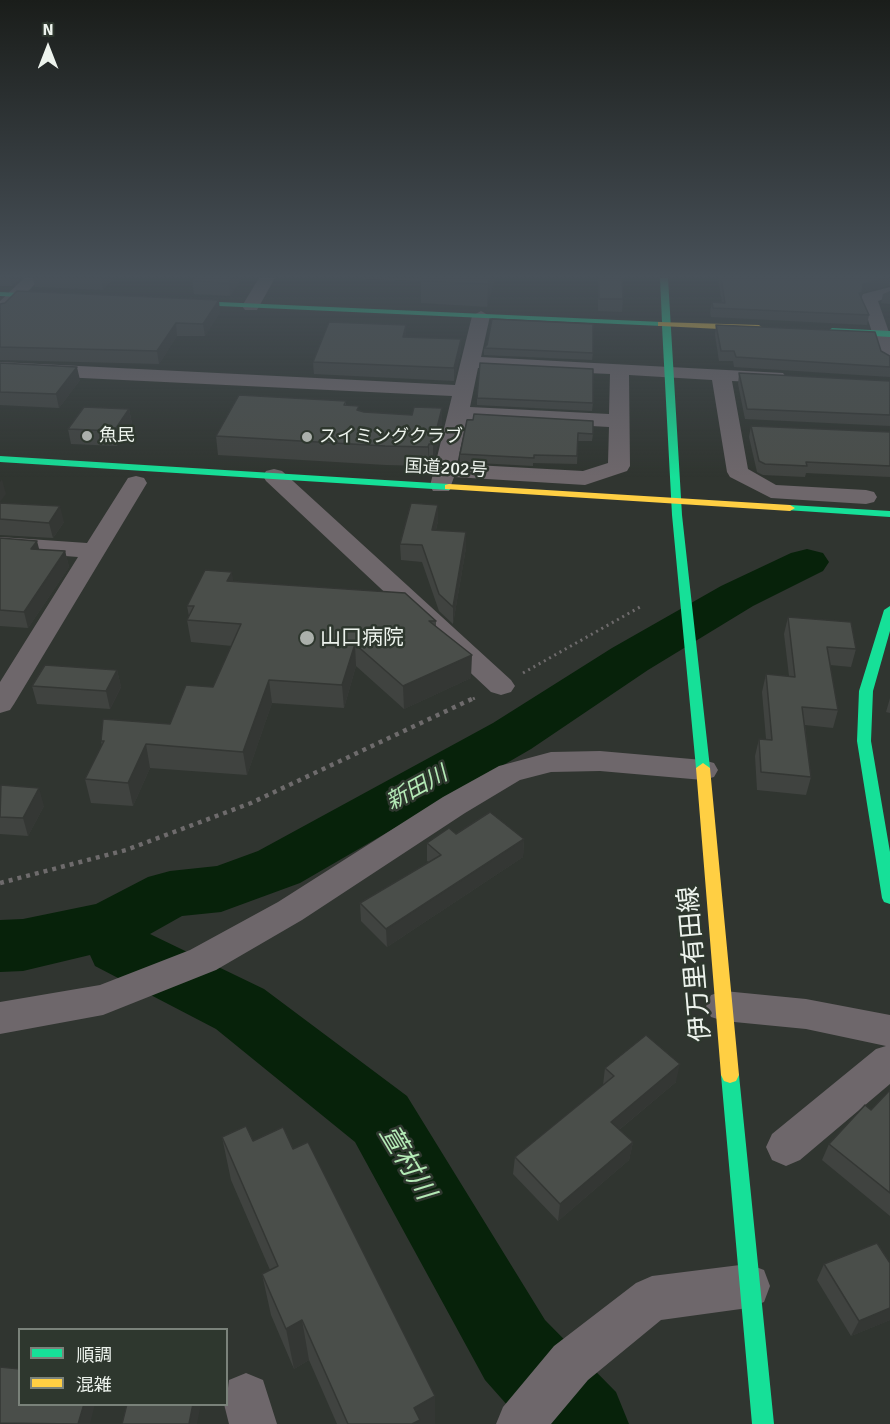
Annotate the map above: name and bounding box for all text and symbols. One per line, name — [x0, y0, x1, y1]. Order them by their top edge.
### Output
north arrow — [18, 18, 78, 78]
text: N — [42, 20, 54, 40]
place label: 魚民 — [99, 425, 135, 447]
place label: スイミングクラブ — [319, 426, 463, 448]
marker: 魚民 — [80, 429, 94, 443]
marker: スイミングクラブ — [300, 430, 314, 444]
street label: 国道202号 — [404, 456, 488, 482]
place label: 山口病院 — [320, 625, 404, 651]
marker: 山口病院 — [298, 629, 316, 647]
water label: 新田川 — [382, 761, 452, 817]
street label: 伊万里有田線 — [674, 885, 718, 1043]
water label: 萱村川 — [371, 1120, 441, 1206]
legend — [18, 1328, 228, 1406]
text: 順調 — [76, 1344, 112, 1366]
text: 混雑 — [76, 1374, 112, 1396]

